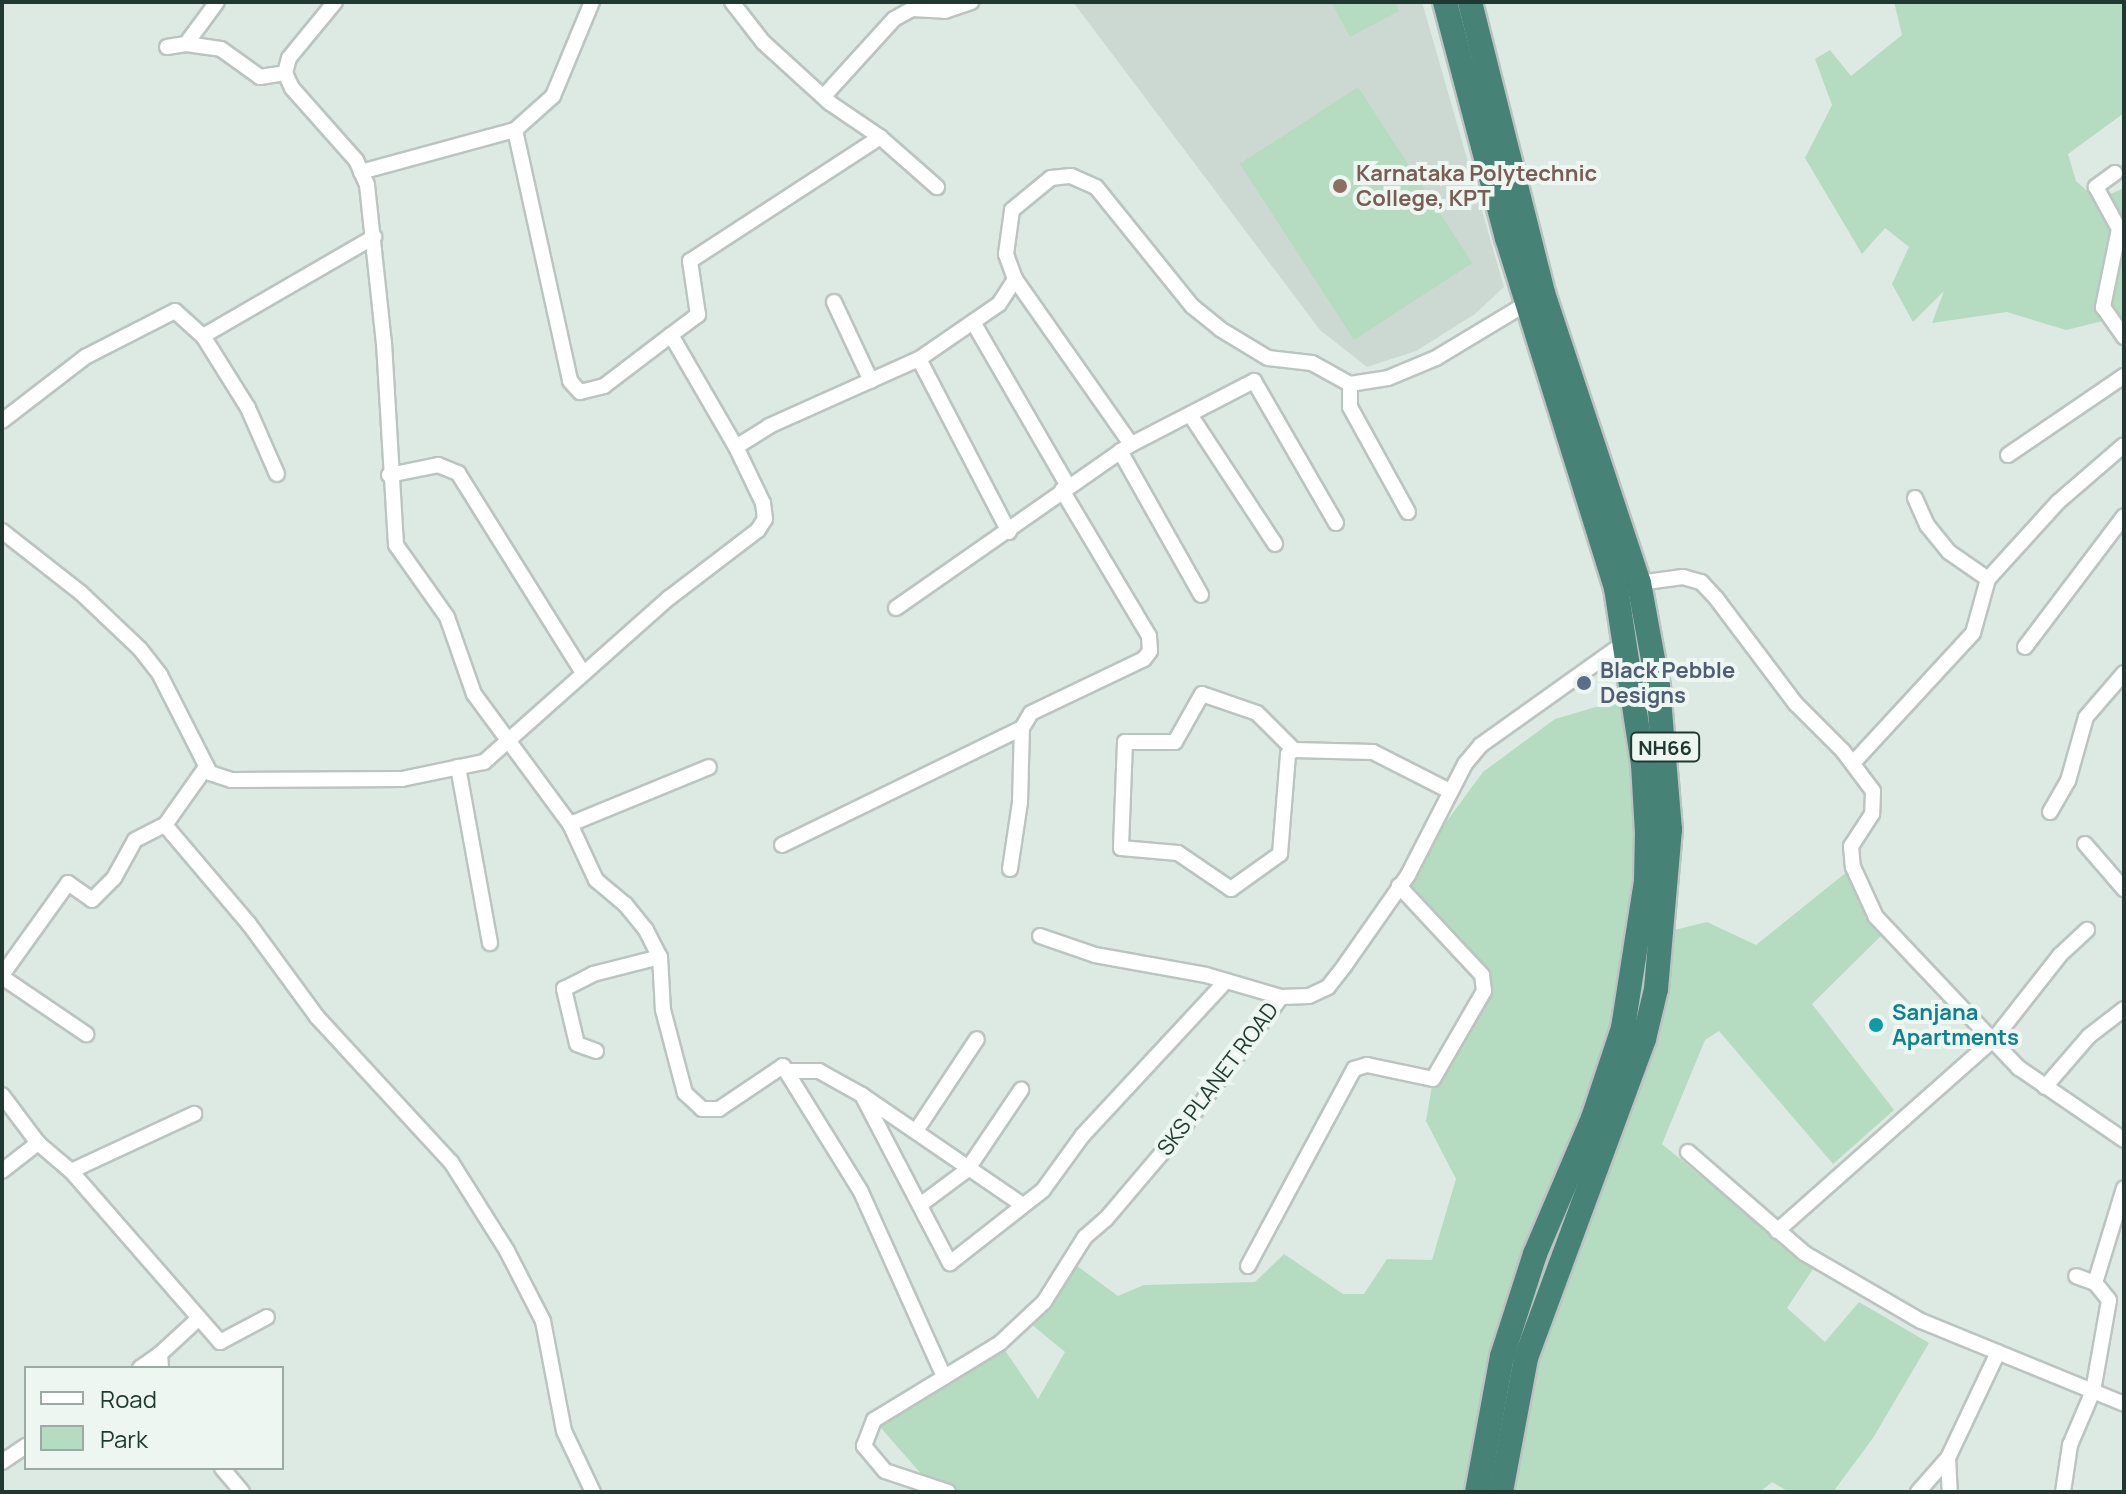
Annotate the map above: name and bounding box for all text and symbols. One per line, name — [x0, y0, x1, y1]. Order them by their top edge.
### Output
place label: Karnataka Polytechnic College, KPT — [1356, 160, 1597, 212]
marker: Karnataka Polytechnic College, KPT — [1331, 177, 1349, 195]
place label: Black Pebble Designs — [1600, 657, 1735, 708]
marker: Black Pebble Designs — [1575, 674, 1593, 692]
road number: NH66 — [1629, 731, 1701, 763]
street label: SKS PLANET ROAD — [1152, 997, 1284, 1161]
place label: Sanjana Apartments — [1892, 999, 2019, 1050]
marker: Sanjana Apartments — [1867, 1016, 1885, 1034]
legend — [24, 1366, 284, 1470]
text: Road — [100, 1382, 157, 1415]
text: Park — [100, 1422, 148, 1455]

